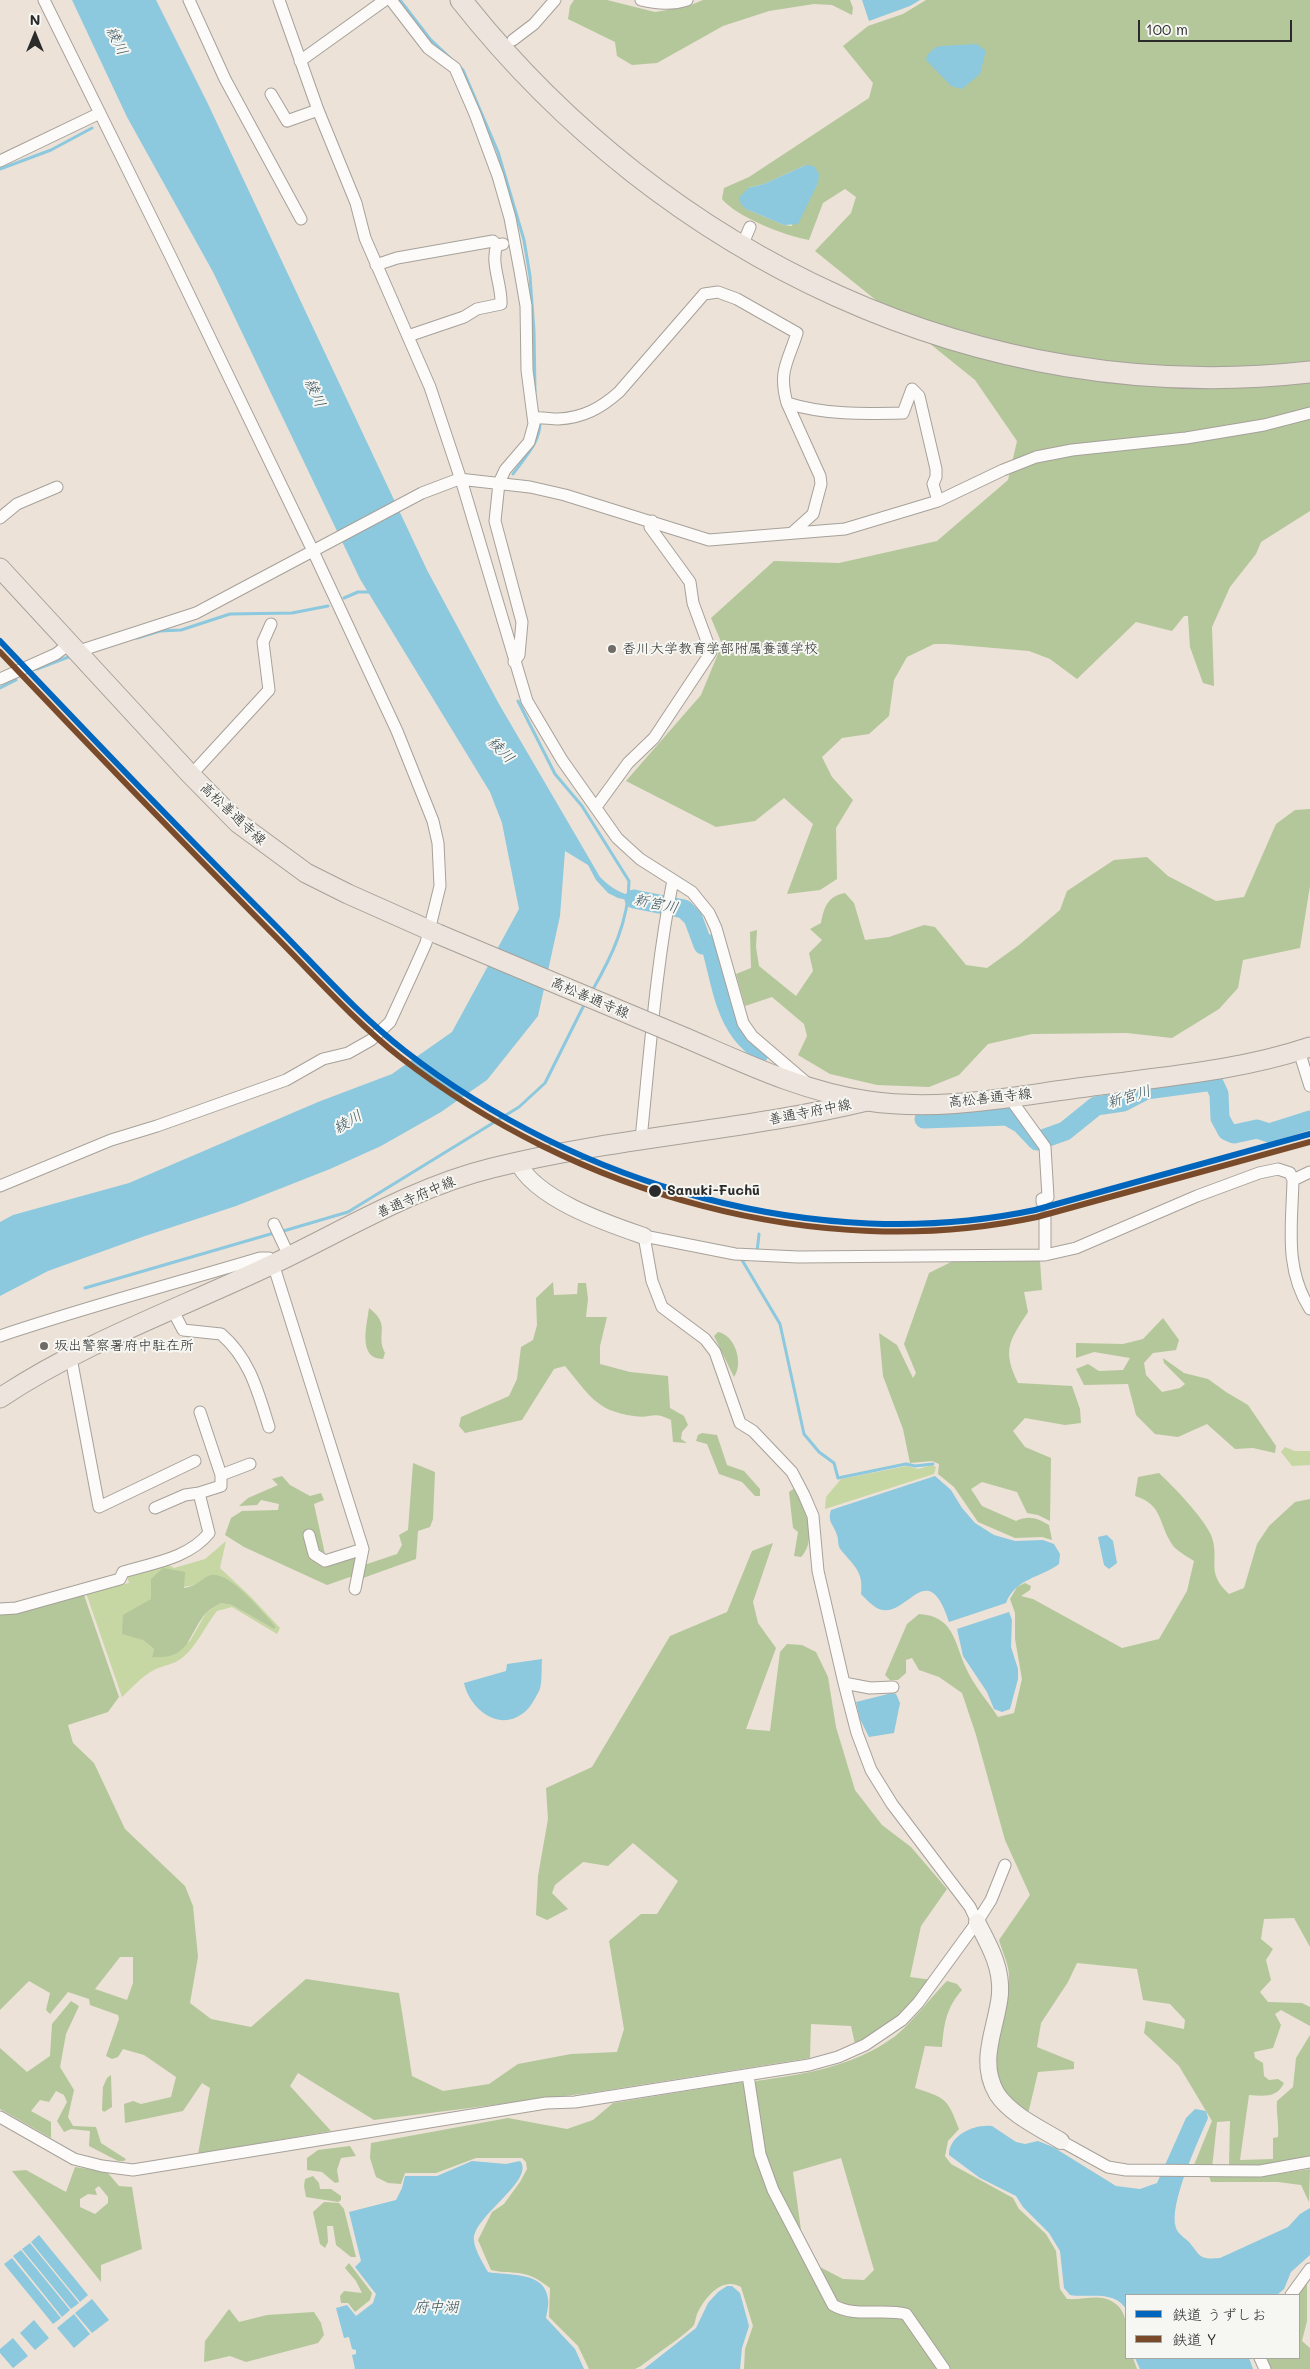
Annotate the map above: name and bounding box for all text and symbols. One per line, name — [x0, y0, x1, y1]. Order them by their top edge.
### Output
north arrow — [10, 10, 60, 60]
text: N — [30, 10, 40, 29]
scale bar — [1140, 10, 1294, 42]
text: 100 m — [1146, 19, 1188, 39]
water label: 綾川 — [102, 24, 132, 58]
water label: 綾川 — [301, 376, 329, 410]
place label: 香川大学教育学部附属養護学校 — [622, 641, 818, 657]
marker: 香川大学教育学部附属養護学校 — [606, 643, 618, 655]
water label: 綾川 — [484, 733, 518, 767]
street label: 高松善通寺線 — [197, 779, 269, 849]
water label: 新宮川 — [632, 891, 680, 917]
street label: 高松善通寺線 — [548, 974, 632, 1022]
water label: 新宮川 — [1105, 1082, 1153, 1112]
street label: 高松善通寺線 — [947, 1085, 1033, 1111]
street label: 善通寺府中線 — [767, 1096, 853, 1128]
water label: 綾川 — [331, 1107, 365, 1137]
street label: 善通寺府中線 — [374, 1173, 458, 1221]
marker: Sanuki-Fuchū — [647, 1183, 663, 1199]
place label: Sanuki-Fuchū — [667, 1183, 760, 1199]
place label: 坂出警察署府中駐在所 — [54, 1338, 194, 1354]
marker: 坂出警察署府中駐在所 — [38, 1340, 50, 1352]
legend — [1125, 2294, 1300, 2359]
water label: 府中湖 — [414, 2298, 458, 2316]
text: 鉄道 うずしお — [1172, 2304, 1267, 2324]
text: 鉄道 Y — [1172, 2329, 1217, 2349]

